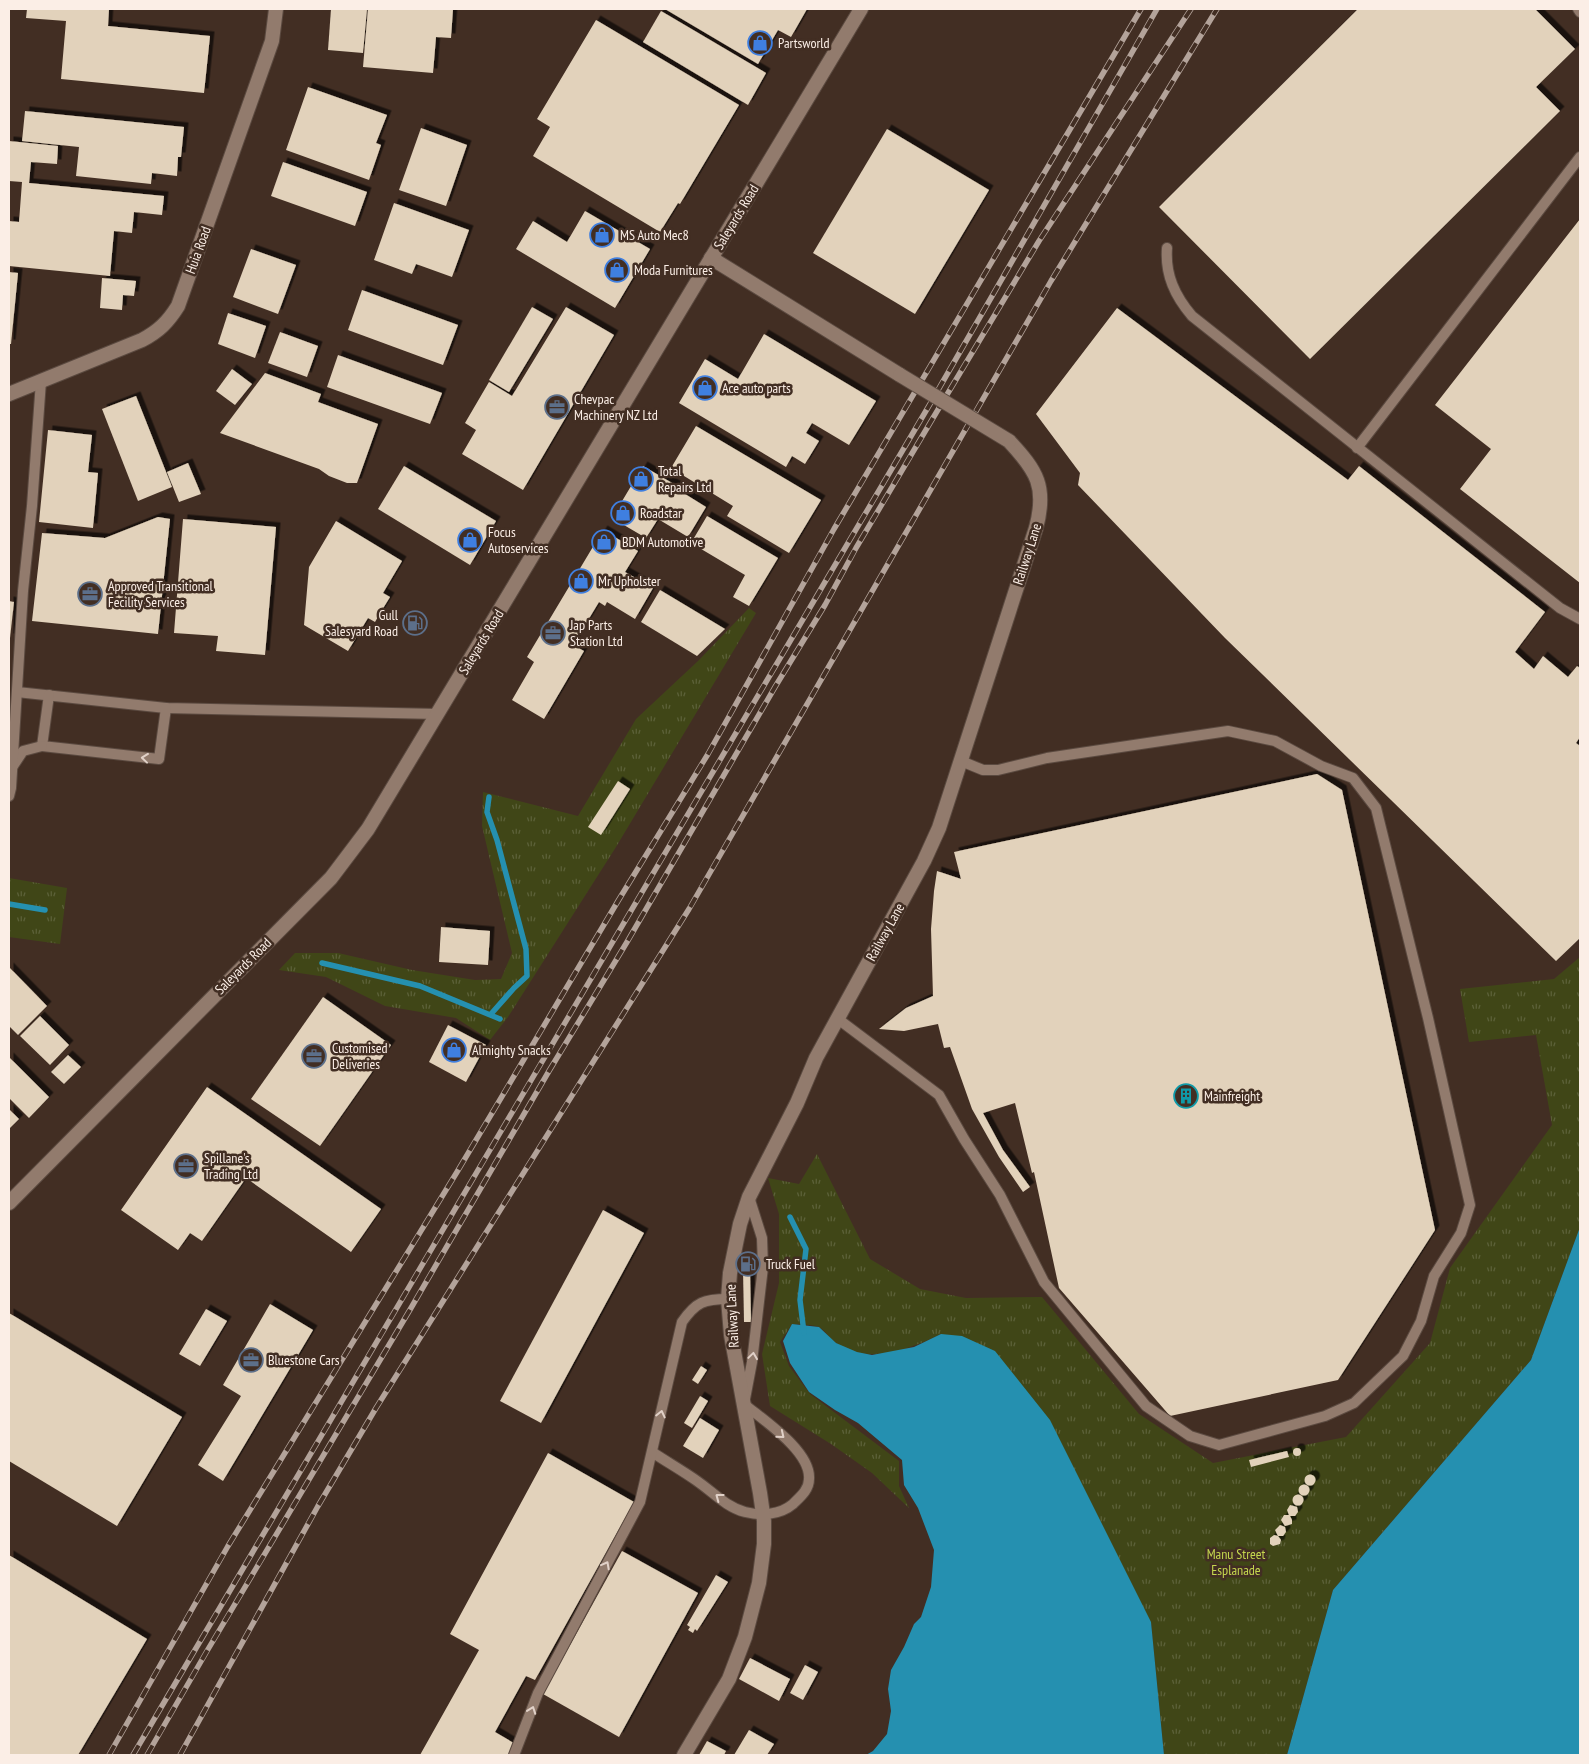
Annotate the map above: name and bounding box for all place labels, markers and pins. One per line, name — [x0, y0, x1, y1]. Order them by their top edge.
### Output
shop icon: Partsworld — [747, 30, 773, 56]
place label: Partsworld — [778, 34, 830, 52]
shop icon: MS Auto Mec8 — [589, 222, 615, 248]
place label: MS Auto Mec8 — [620, 226, 689, 244]
shop icon: Moda Furnitures — [604, 257, 630, 283]
place label: Moda Furnitures — [634, 261, 713, 279]
shop icon: Ace auto parts — [692, 375, 718, 401]
place label: Ace auto parts — [722, 379, 791, 397]
place label: Chevpac Machinery NZ Ltd — [574, 390, 658, 424]
office icon: Chevpac Machinery NZ Ltd — [544, 394, 570, 420]
place label: Total Repairs Ltd — [658, 462, 711, 496]
shop icon: Total Repairs Ltd — [628, 466, 654, 492]
shop icon: Roadstar — [610, 500, 636, 526]
place label: Roadstar — [640, 504, 682, 522]
place label: Focus Autoservices — [488, 523, 549, 557]
shop icon: Focus Autoservices — [457, 527, 483, 553]
shop icon: BDM Automotive — [591, 529, 617, 555]
place label: BDM Automotive — [622, 533, 703, 551]
shop icon: Mr Upholster — [568, 568, 594, 594]
place label: Mr Upholster — [598, 572, 661, 590]
place label: Approved Transitional Fecility Services — [108, 577, 214, 611]
office icon: Approved Transitional Fecility Services — [77, 581, 103, 607]
place label: Gull Salesyard Road — [325, 606, 399, 640]
fuel station icon: Gull Salesyard Road — [402, 610, 428, 636]
place label: Jap Parts Station Ltd — [569, 616, 623, 650]
office icon: Jap Parts Station Ltd — [540, 620, 566, 646]
shop icon: Almighty Snacks — [441, 1037, 467, 1063]
place label: Customised Deliveries — [332, 1039, 388, 1073]
place label: Almighty Snacks — [472, 1041, 551, 1059]
office icon: Customised Deliveries — [301, 1043, 327, 1069]
building icon: Mainfreight — [1173, 1083, 1199, 1109]
place label: Mainfreight — [1204, 1087, 1260, 1105]
place label: Spillane's Trading Ltd — [204, 1149, 258, 1183]
office icon: Spillane's Trading Ltd — [173, 1153, 199, 1179]
fuel station icon: Truck Fuel — [735, 1251, 761, 1277]
place label: Truck Fuel — [766, 1255, 816, 1273]
office icon: Bluestone Cars — [238, 1347, 264, 1373]
place label: Bluestone Cars — [268, 1351, 340, 1369]

